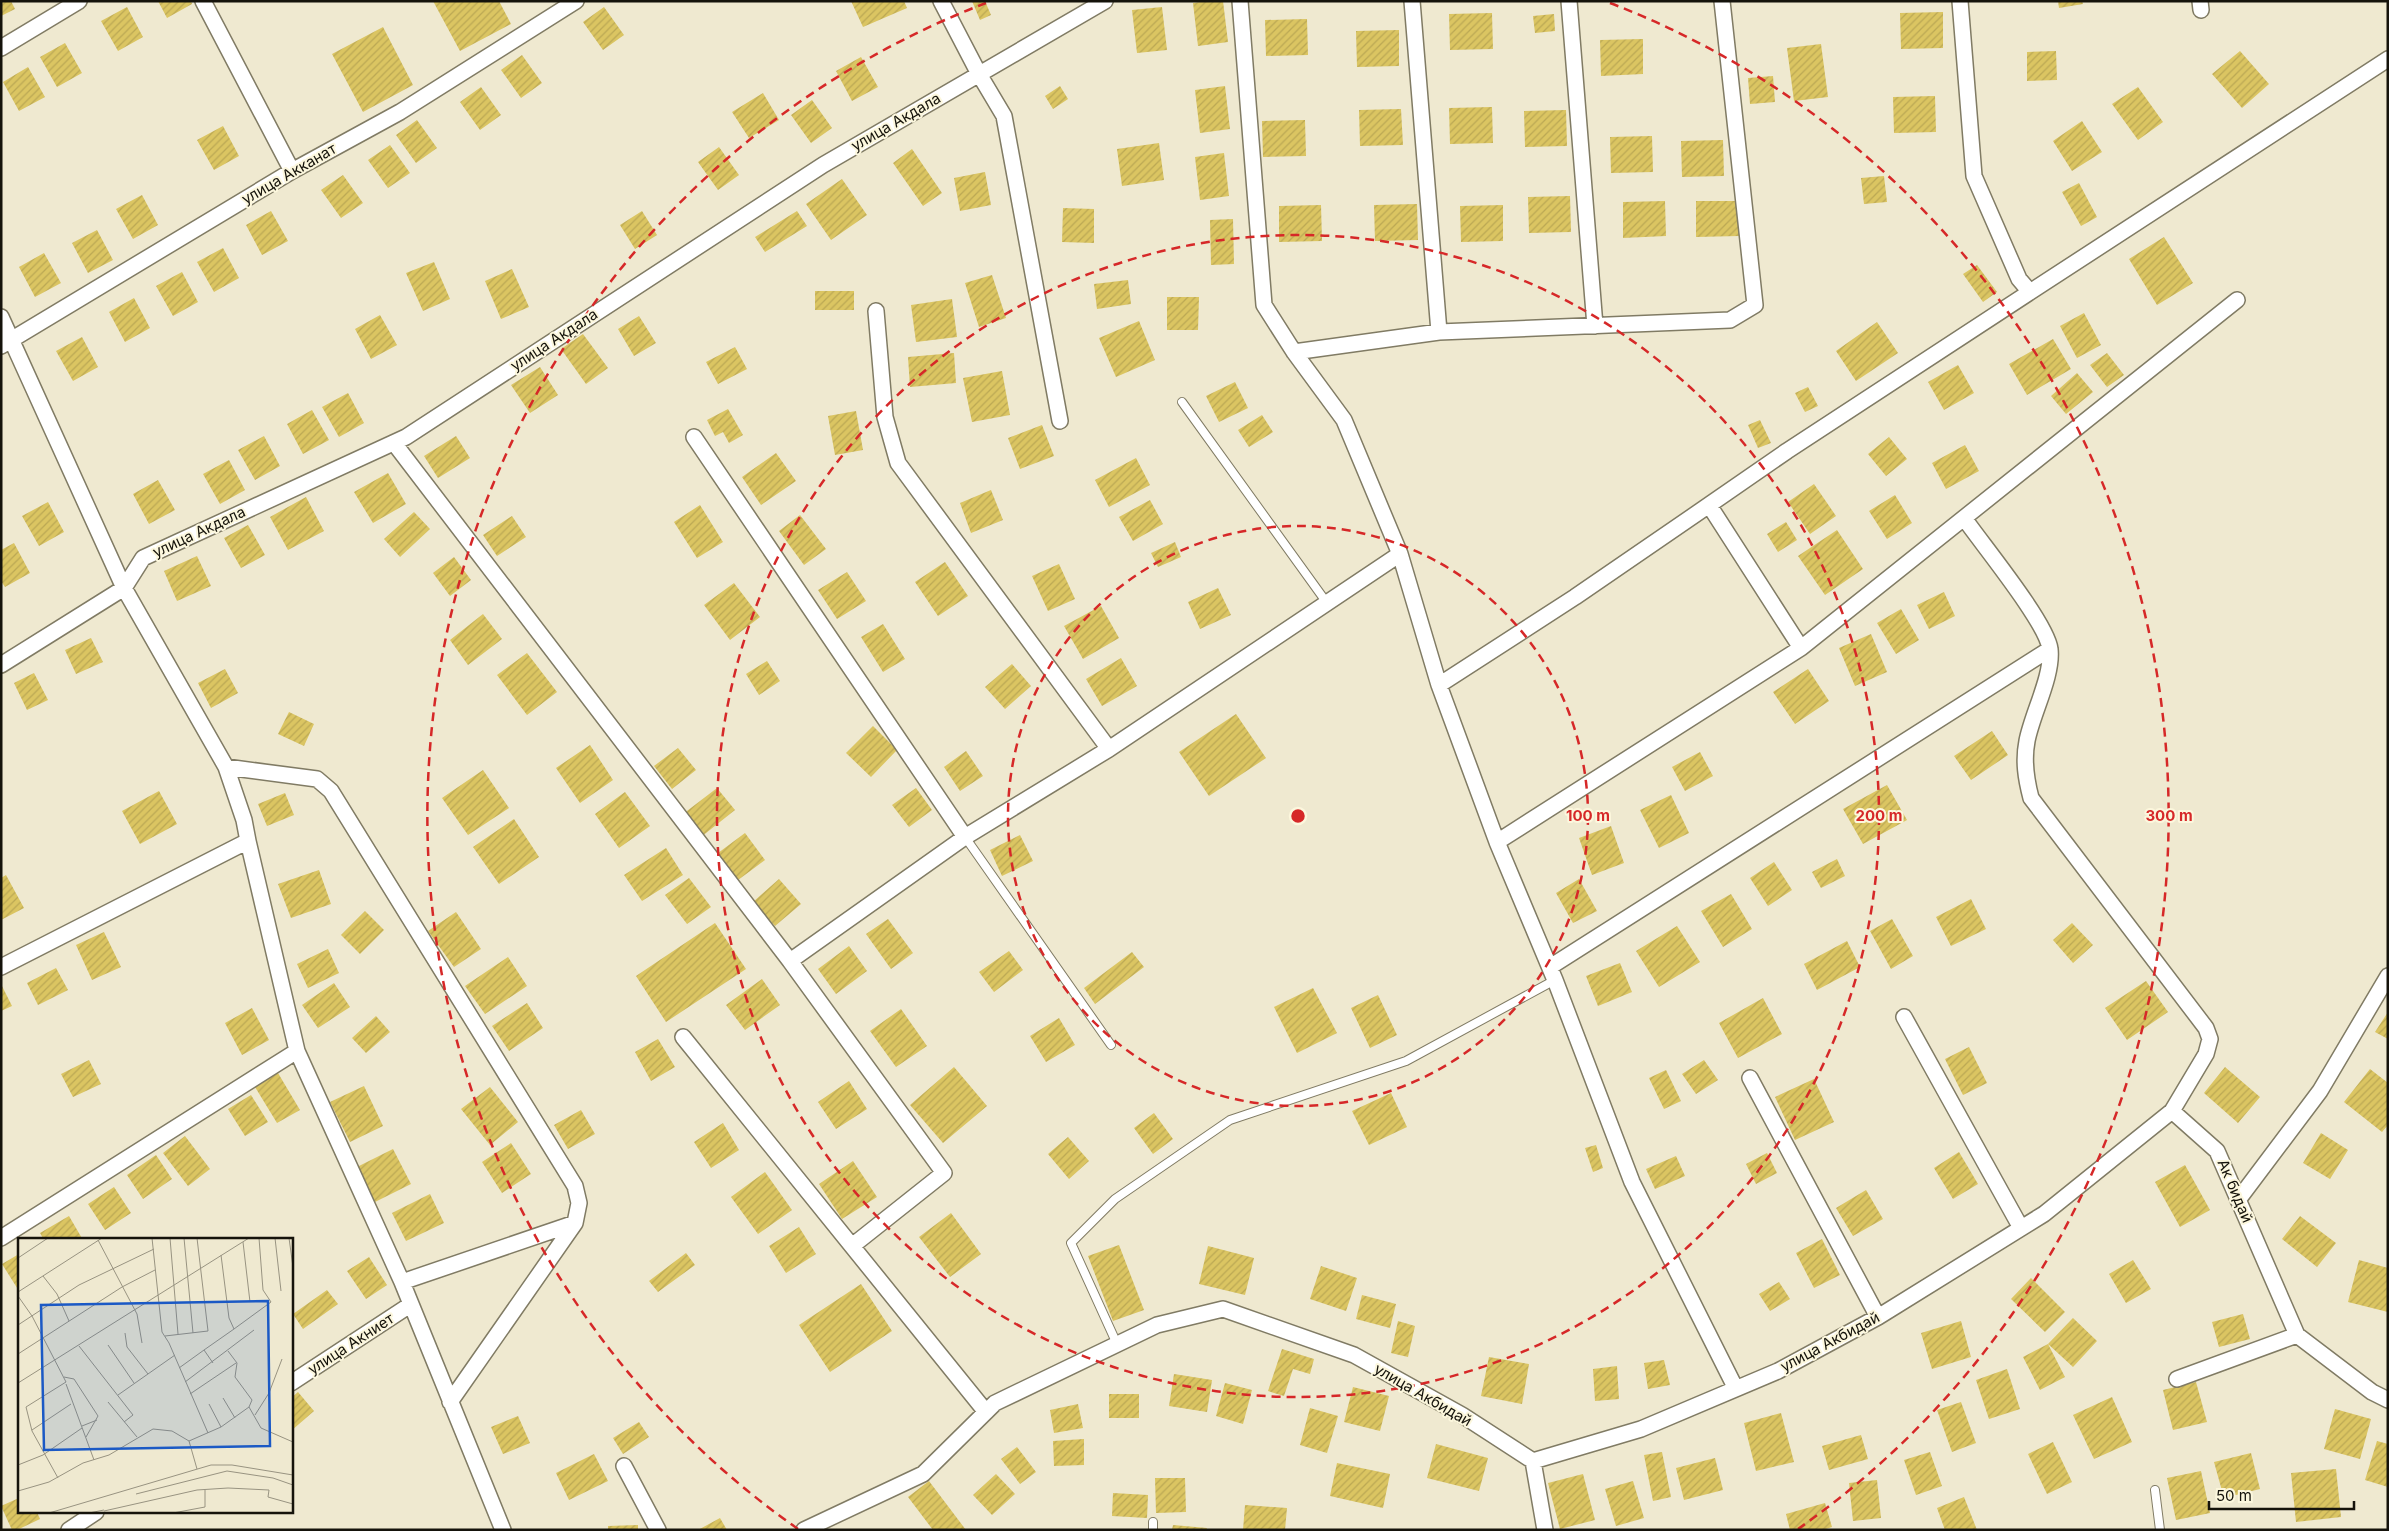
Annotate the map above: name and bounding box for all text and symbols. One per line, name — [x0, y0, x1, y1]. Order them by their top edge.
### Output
street label: улица Акдала — [848, 88, 944, 155]
street label: улица Акканат — [238, 139, 339, 208]
street label: улица Акдала — [507, 304, 601, 375]
street label: улица Акдала — [149, 502, 248, 561]
text: 100 m — [1566, 806, 1610, 825]
text: 200 m — [1856, 806, 1902, 825]
text: 300 m — [2145, 806, 2193, 825]
centre of rings — [1289, 807, 1307, 825]
street label: Ак бидай — [2214, 1156, 2257, 1225]
inset map — [18, 1238, 292, 1514]
street label: улица Акбидай — [1777, 1307, 1883, 1376]
street label: улица Акниет — [304, 1309, 397, 1378]
street label: улица Акбидай — [1371, 1359, 1476, 1430]
scale bar — [2209, 1478, 2354, 1510]
text: 50 m — [2216, 1486, 2252, 1505]

